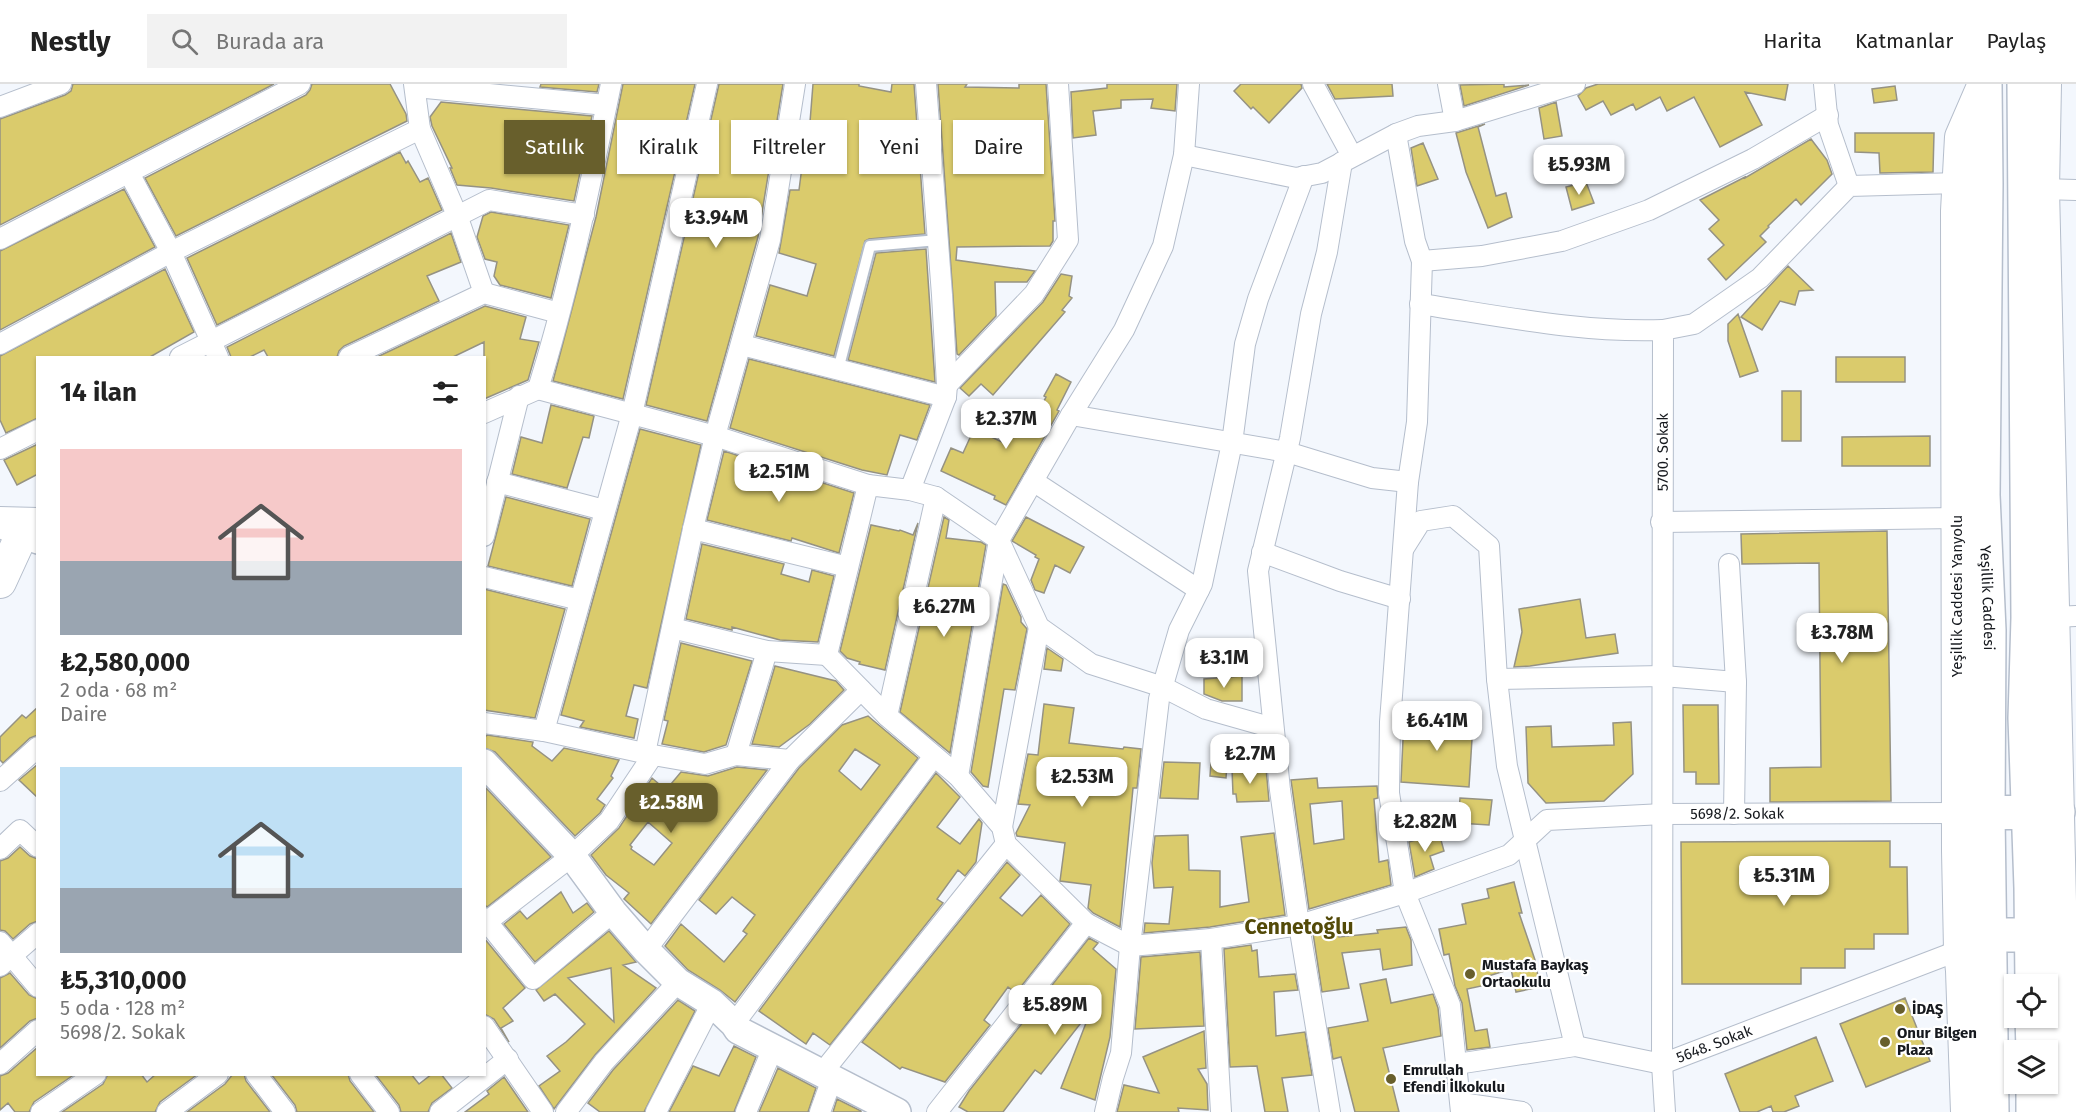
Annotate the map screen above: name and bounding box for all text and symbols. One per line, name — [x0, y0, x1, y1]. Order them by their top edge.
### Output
search box — [147, 14, 567, 68]
text: Nestly — [30, 25, 111, 58]
icon: search — [168, 25, 201, 58]
text: Burada ara — [216, 28, 324, 55]
text: Harita — [1763, 28, 1822, 54]
text: Katmanlar — [1855, 28, 1953, 54]
text: Paylaş — [1986, 28, 2046, 54]
chip: Satılık — [504, 120, 605, 174]
chip: Kiralık — [617, 120, 719, 174]
chip: Filtreler — [731, 120, 847, 174]
chip: Yeni — [859, 120, 941, 174]
chip: Daire — [953, 120, 1044, 174]
pin: ₺5.93M — [1530, 145, 1628, 196]
text: ₺5.93M — [1547, 152, 1611, 176]
pin: ₺3.94M — [667, 198, 765, 249]
text: ₺3.94M — [684, 205, 748, 229]
icon: filters — [429, 376, 462, 409]
text: 14 ilan — [60, 377, 137, 408]
pin: ₺2.37M — [957, 399, 1055, 450]
text: ₺2.37M — [975, 406, 1037, 430]
street label: 5700. Sokak — [1654, 413, 1672, 491]
pin: ₺2.51M — [730, 452, 828, 503]
text: ₺2.51M — [748, 459, 810, 483]
icon: home — [207, 488, 315, 596]
street label: Yeşillik Caddesi Yanyolu — [1948, 515, 1966, 677]
street label: Yeşillik Caddesi — [1976, 545, 1998, 651]
pin: ₺6.27M — [895, 587, 993, 638]
text: ₺6.27M — [913, 594, 975, 618]
pin: ₺3.78M — [1793, 613, 1891, 664]
text: ₺3.78M — [1811, 620, 1874, 644]
pin: ₺3.1M — [1182, 638, 1266, 689]
text: ₺3.1M — [1199, 645, 1249, 669]
text: ₺2,580,000 — [60, 647, 190, 678]
text: 2 oda · 68 m² — [60, 678, 177, 702]
pin: ₺6.41M — [1388, 701, 1486, 752]
text: Daire — [60, 702, 107, 726]
text: ₺6.41M — [1406, 708, 1468, 732]
pin: ₺2.7M — [1208, 734, 1292, 785]
text: ₺2.7M — [1224, 741, 1276, 765]
pin: ₺2.53M — [1033, 757, 1131, 808]
text: ₺2.53M — [1050, 764, 1114, 788]
pin: ₺2.58M — [622, 783, 720, 834]
text: ₺2.58M — [639, 790, 703, 814]
pin: ₺2.82M — [1376, 802, 1474, 853]
street label: 5698/2. Sokak — [1690, 805, 1785, 823]
icon: home — [207, 806, 315, 914]
text: ₺2.82M — [1393, 809, 1457, 833]
pin: ₺5.31M — [1735, 856, 1833, 907]
text: ₺5.31M — [1753, 863, 1815, 887]
district label: Cennetoğlu — [1245, 914, 1353, 940]
place label: Mustafa Baykaş Ortaokulu — [1482, 956, 1589, 991]
text: ₺5,310,000 — [60, 965, 187, 996]
marker: Mustafa Baykaş Ortaokulu — [1463, 967, 1477, 981]
map controls — [2004, 974, 2058, 1094]
button: locate — [2004, 974, 2058, 1028]
pin: ₺5.89M — [1006, 985, 1104, 1036]
text: ₺5.89M — [1023, 992, 1087, 1016]
text: 5 oda · 128 m² — [60, 996, 185, 1020]
place label: İDAŞ — [1912, 1000, 1944, 1019]
marker: İDAŞ — [1893, 1002, 1907, 1016]
text: 5698/2. Sokak — [60, 1020, 185, 1044]
street label: 5648. Sokak — [1674, 1021, 1755, 1067]
place label: Onur Bilgen Plaza — [1897, 1024, 1977, 1059]
marker: Onur Bilgen Plaza — [1878, 1035, 1892, 1049]
button: layers — [2004, 1040, 2058, 1094]
place label: Emrullah Efendi İlkokulu — [1403, 1061, 1505, 1096]
marker: Emrullah Efendi İlkokulu — [1384, 1072, 1398, 1086]

